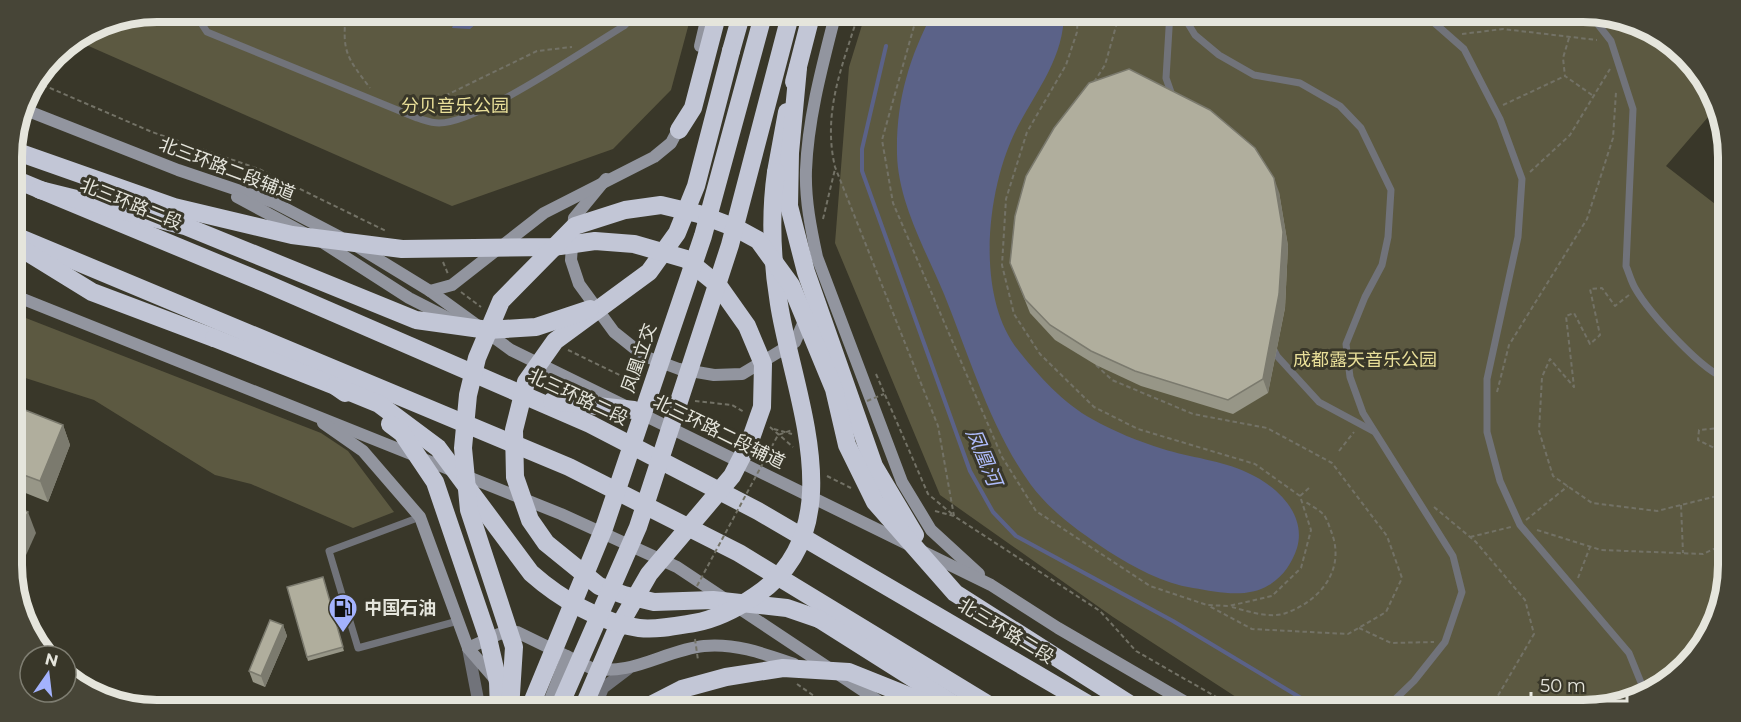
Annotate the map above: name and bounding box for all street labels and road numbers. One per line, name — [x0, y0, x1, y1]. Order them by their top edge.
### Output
street label: 北三环路二段辅道 — [156, 133, 298, 205]
street label: 北三环路二段 — [77, 174, 185, 234]
street label: 凤凰立交 — [617, 320, 661, 396]
street label: 北三环路二段 — [524, 364, 632, 430]
street label: 北三环路二段辅道 — [649, 391, 789, 473]
street label: 北三环路二段 — [954, 594, 1058, 668]

